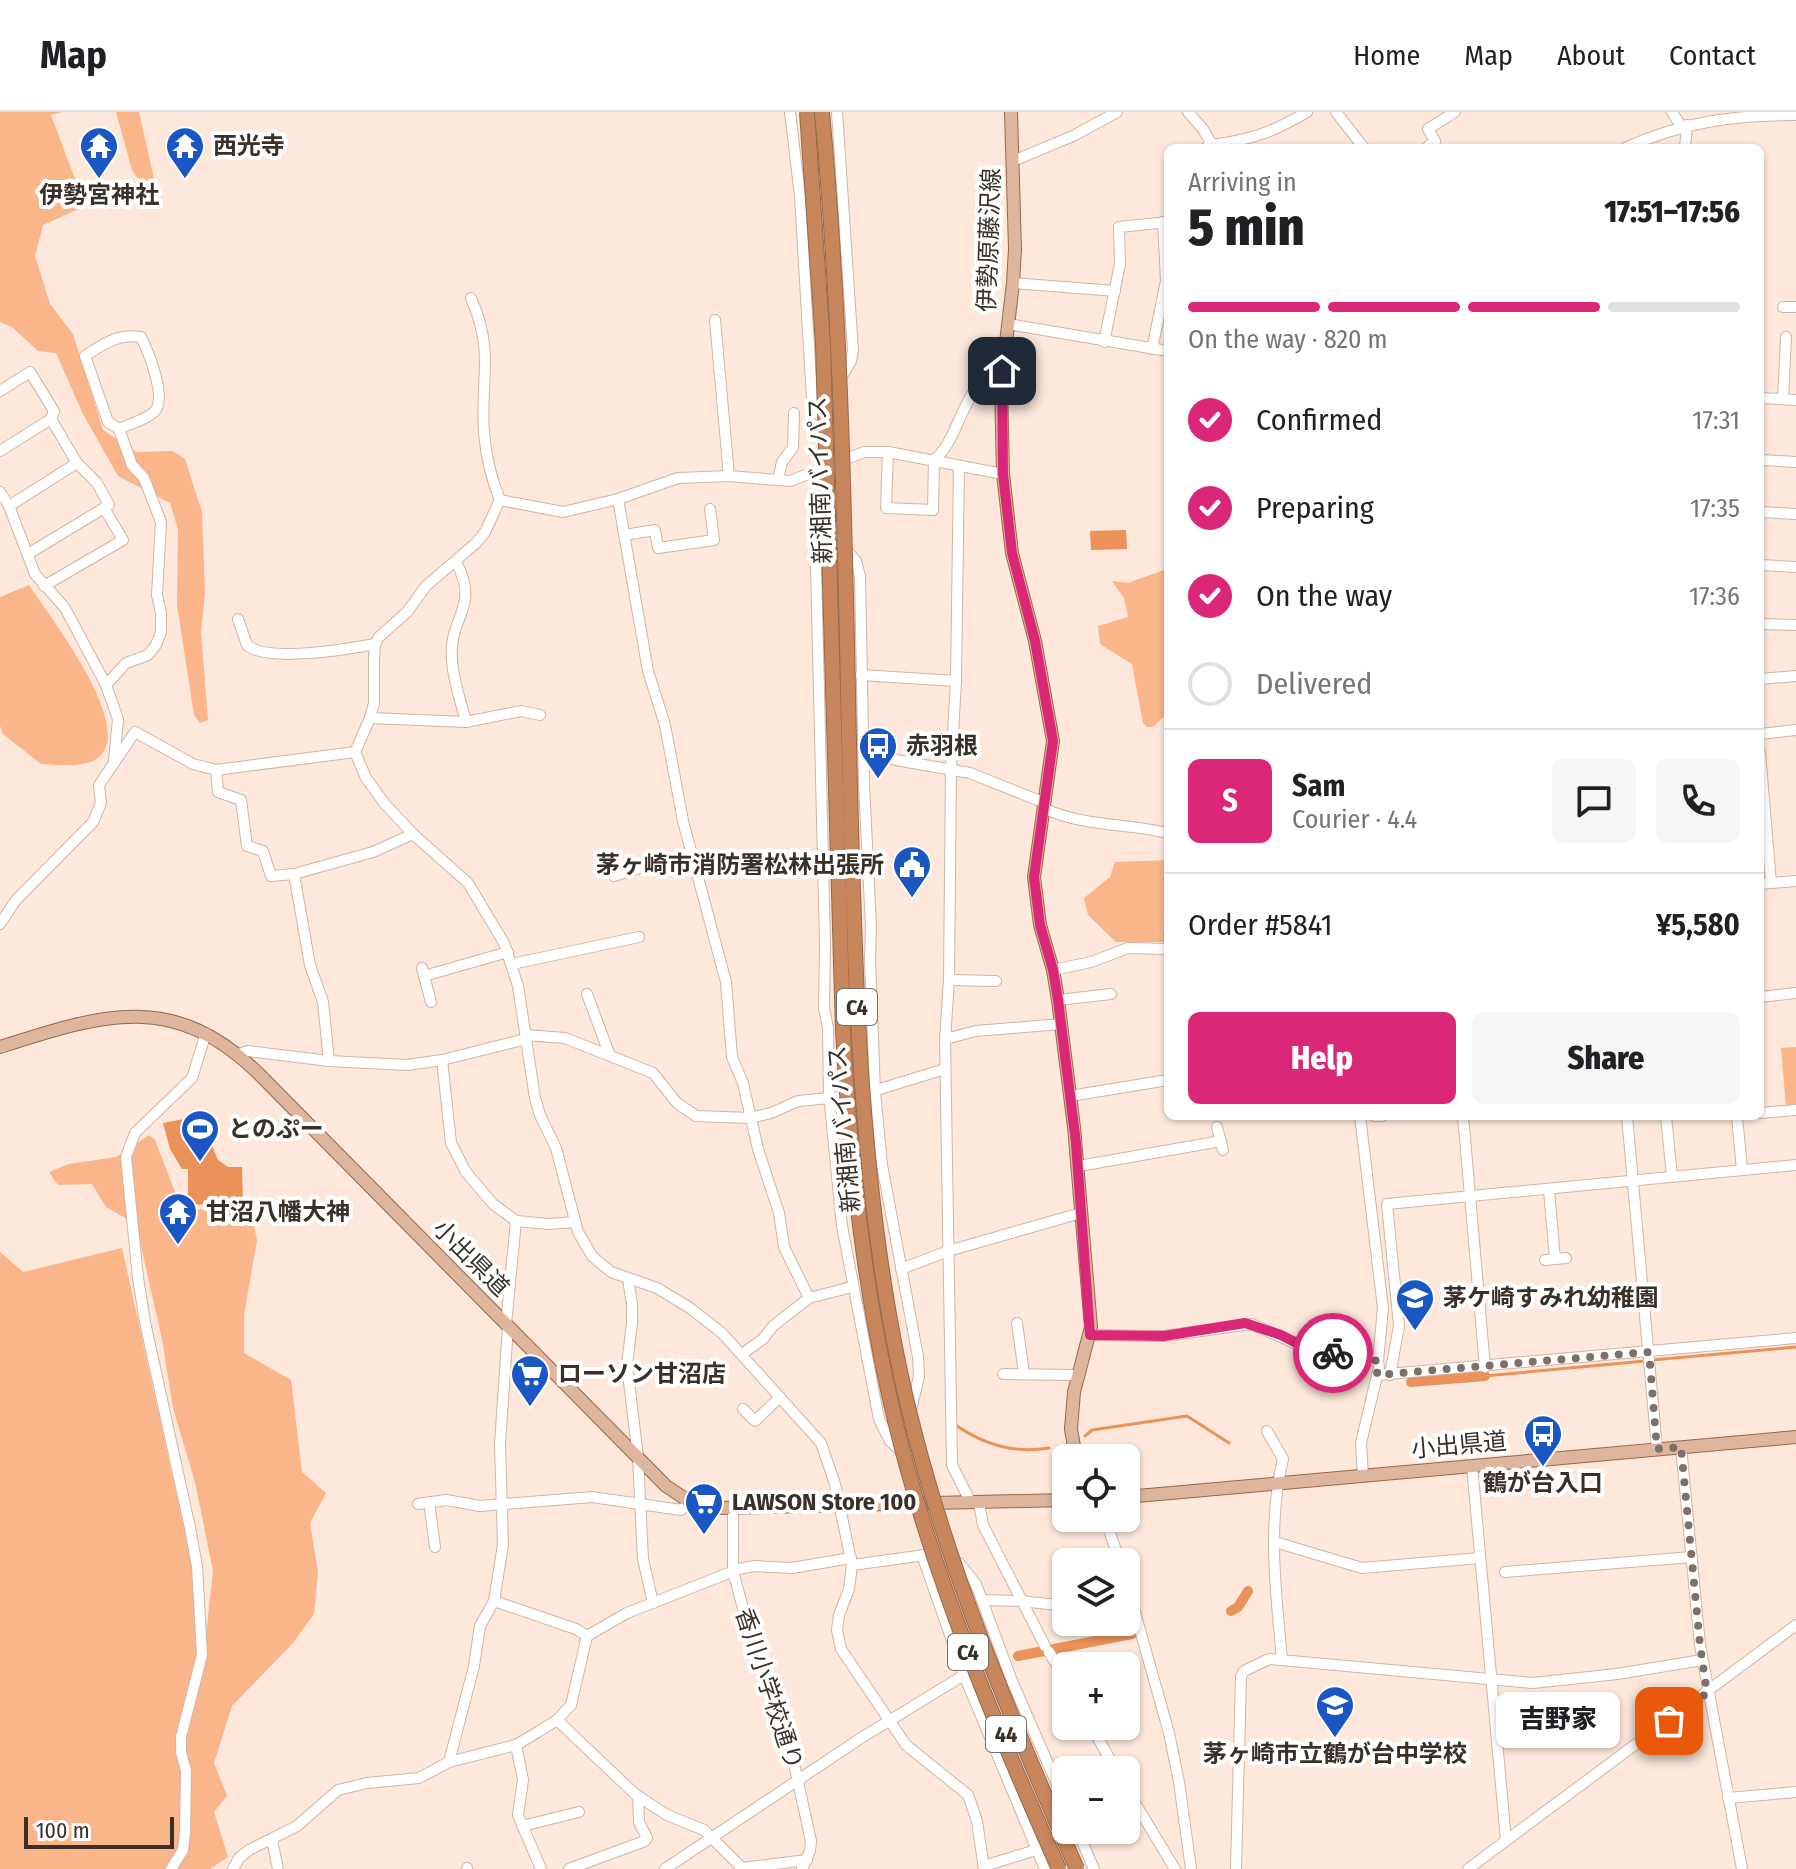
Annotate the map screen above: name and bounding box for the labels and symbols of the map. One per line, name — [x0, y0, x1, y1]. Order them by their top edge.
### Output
temple icon: 伊勢宮神社 — [78, 125, 120, 180]
temple icon: 西光寺 — [164, 125, 206, 180]
place label: 西光寺 — [213, 132, 285, 160]
street label: 伊勢原藤沢線 — [972, 168, 1006, 312]
place label: 伊勢宮神社 — [39, 181, 159, 209]
pin — [968, 337, 1036, 405]
street label: 新湘南バイパス — [803, 396, 837, 564]
bus stop icon: 赤羽根 — [857, 725, 899, 780]
place label: 赤羽根 — [906, 732, 978, 760]
public building icon: 茅ヶ崎市消防署松林出張所 — [891, 844, 933, 899]
place label: 茅ヶ崎市消防署松林出張所 — [596, 851, 884, 879]
road number: C4 — [837, 989, 877, 1025]
street label: 新湘南バイパス — [823, 1044, 865, 1214]
sports icon: とのぷー — [179, 1108, 221, 1163]
place label: とのぷー — [228, 1115, 324, 1143]
temple icon: 甘沼八幡大神 — [157, 1191, 199, 1246]
place label: 甘沼八幡大神 — [206, 1198, 350, 1226]
street label: 小出県道 — [427, 1214, 515, 1302]
school or university icon: 茅ケ崎すみれ幼稚園 — [1394, 1277, 1436, 1332]
place label: 茅ケ崎すみれ幼稚園 — [1443, 1284, 1659, 1312]
courier — [1293, 1313, 1373, 1393]
supermarket icon: ローソン甘沼店 — [509, 1353, 551, 1408]
place label: ローソン甘沼店 — [558, 1360, 726, 1388]
bus stop icon: 鶴が台入口 — [1522, 1413, 1564, 1468]
street label: 小出県道 — [1410, 1427, 1508, 1463]
place label: 鶴が台入口 — [1483, 1469, 1603, 1497]
supermarket icon: LAWSON Store 100 — [683, 1481, 725, 1536]
place label: LAWSON Store 100 — [732, 1488, 916, 1516]
street label: 香川小学校通り — [730, 1605, 808, 1773]
road number: C4 — [948, 1634, 988, 1670]
school or university icon: 茅ヶ崎市立鶴が台中学校 — [1314, 1684, 1356, 1739]
pin — [1635, 1687, 1703, 1755]
callout: 吉野家 — [1497, 1693, 1621, 1749]
road number: 44 — [986, 1716, 1026, 1752]
place label: 茅ヶ崎市立鶴が台中学校 — [1203, 1740, 1467, 1768]
scale bar — [24, 1813, 174, 1849]

